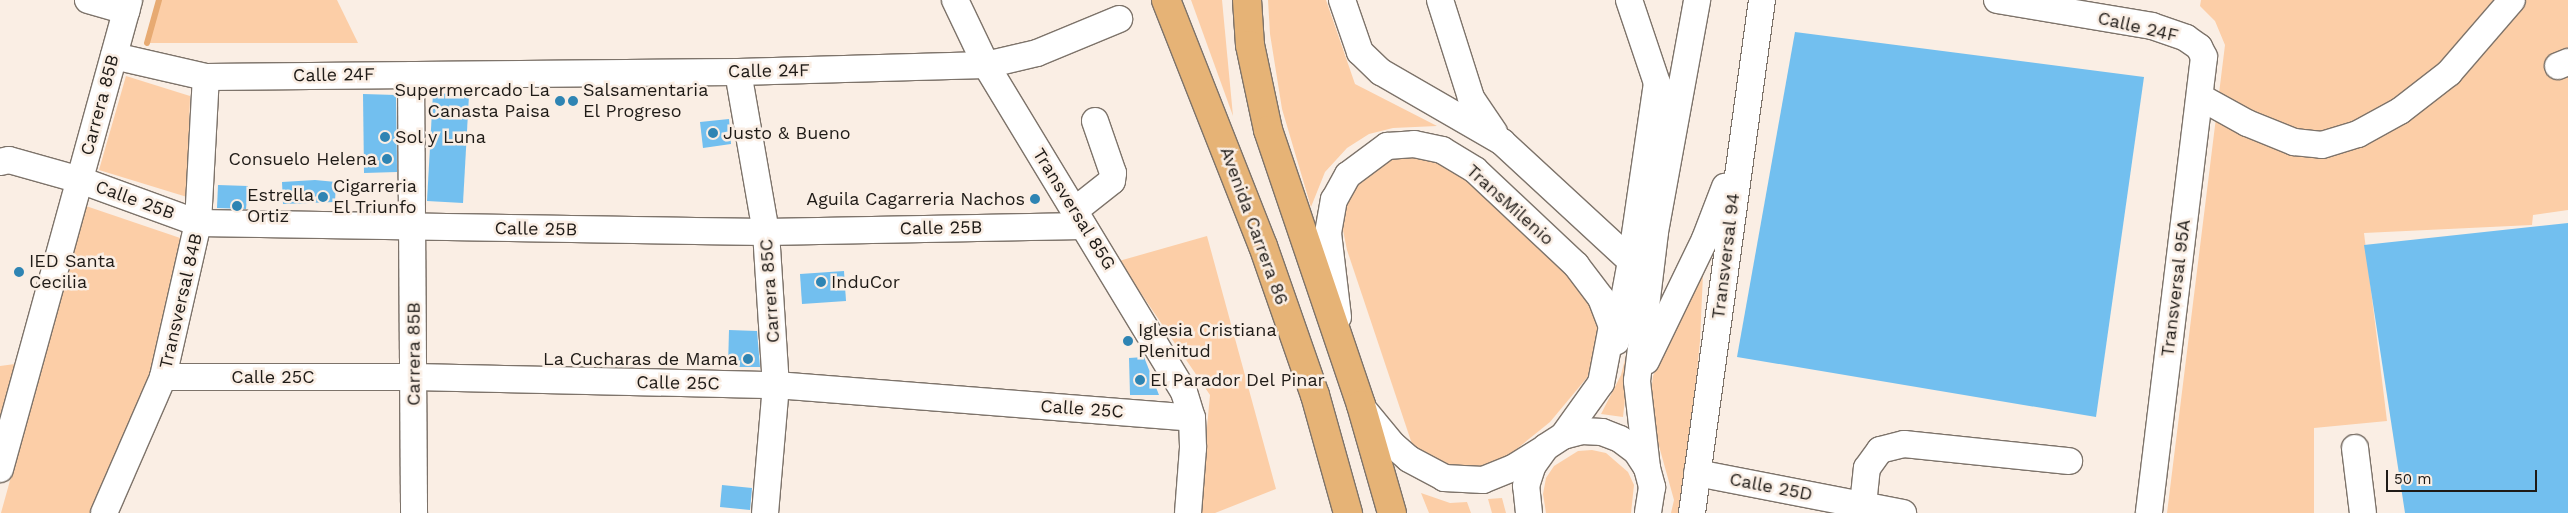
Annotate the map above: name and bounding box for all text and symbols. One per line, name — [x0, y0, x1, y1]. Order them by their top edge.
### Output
street label: Calle 24F — [2096, 7, 2180, 47]
street label: Carrera 85B — [76, 52, 124, 158]
street label: Calle 24F — [728, 59, 810, 83]
street label: Calle 24F — [293, 63, 375, 87]
place label: Supermercado La Canasta Paisa — [394, 80, 550, 122]
place label: Salsamentaria El Progreso — [583, 80, 708, 122]
marker: Supermercado La Canasta Paisa — [554, 95, 566, 107]
marker: Salsamentaria El Progreso — [567, 95, 579, 107]
place label: Justo & Bueno — [723, 122, 851, 144]
place label: Sol y Luna — [395, 126, 487, 148]
marker: Justo & Bueno — [707, 127, 719, 139]
marker: Sol y Luna — [379, 131, 391, 143]
street label: Transversal 85G — [1028, 144, 1120, 274]
street label: Avenida Carrera 86 — [1215, 144, 1293, 308]
place label: Consuelo Helena — [229, 148, 377, 170]
marker: Consuelo Helena — [381, 153, 393, 165]
street label: TransMilenio — [1462, 160, 1558, 250]
street label: Calle 25B — [92, 176, 178, 224]
place label: Cigarreria El Triunfo — [333, 176, 418, 218]
place label: Estrella Ortiz — [247, 185, 314, 228]
place label: Aguila Cagarreria Nachos — [805, 188, 1025, 210]
marker: Cigarreria El Triunfo — [317, 191, 329, 203]
street label: Transversal 94 — [1708, 191, 1744, 321]
marker: Aguila Cagarreria Nachos — [1029, 193, 1041, 205]
marker: Estrella Ortiz — [231, 200, 243, 212]
street label: Calle 25B — [899, 216, 983, 240]
street label: Calle 25B — [494, 217, 578, 241]
street label: Transversal 95A — [2157, 218, 2195, 358]
street label: Transversal 84B — [155, 231, 207, 371]
street label: Carrera 85C — [756, 238, 784, 344]
place label: IED Santa Cecilia — [29, 251, 115, 294]
marker: IED Santa Cecilia — [13, 266, 25, 278]
place label: InduCor — [831, 271, 900, 293]
marker: InduCor — [815, 276, 827, 288]
street label: Carrera 85B — [403, 302, 425, 406]
place label: Iglesia Cristiana Plenitud — [1138, 320, 1277, 362]
marker: Iglesia Cristiana Plenitud — [1122, 335, 1134, 347]
place label: La Cucharas de Mama — [543, 348, 738, 370]
marker: La Cucharas de Mama — [742, 353, 754, 365]
street label: Calle 25C — [231, 366, 315, 388]
place label: El Parador Del Pinar — [1150, 369, 1327, 391]
street label: Calle 25C — [636, 371, 720, 395]
marker: El Parador Del Pinar — [1134, 374, 1146, 386]
street label: Calle 25C — [1040, 395, 1124, 423]
scale bar — [2388, 460, 2539, 492]
street label: Calle 25D — [1728, 468, 1814, 506]
text: 50 m — [2394, 470, 2431, 488]

